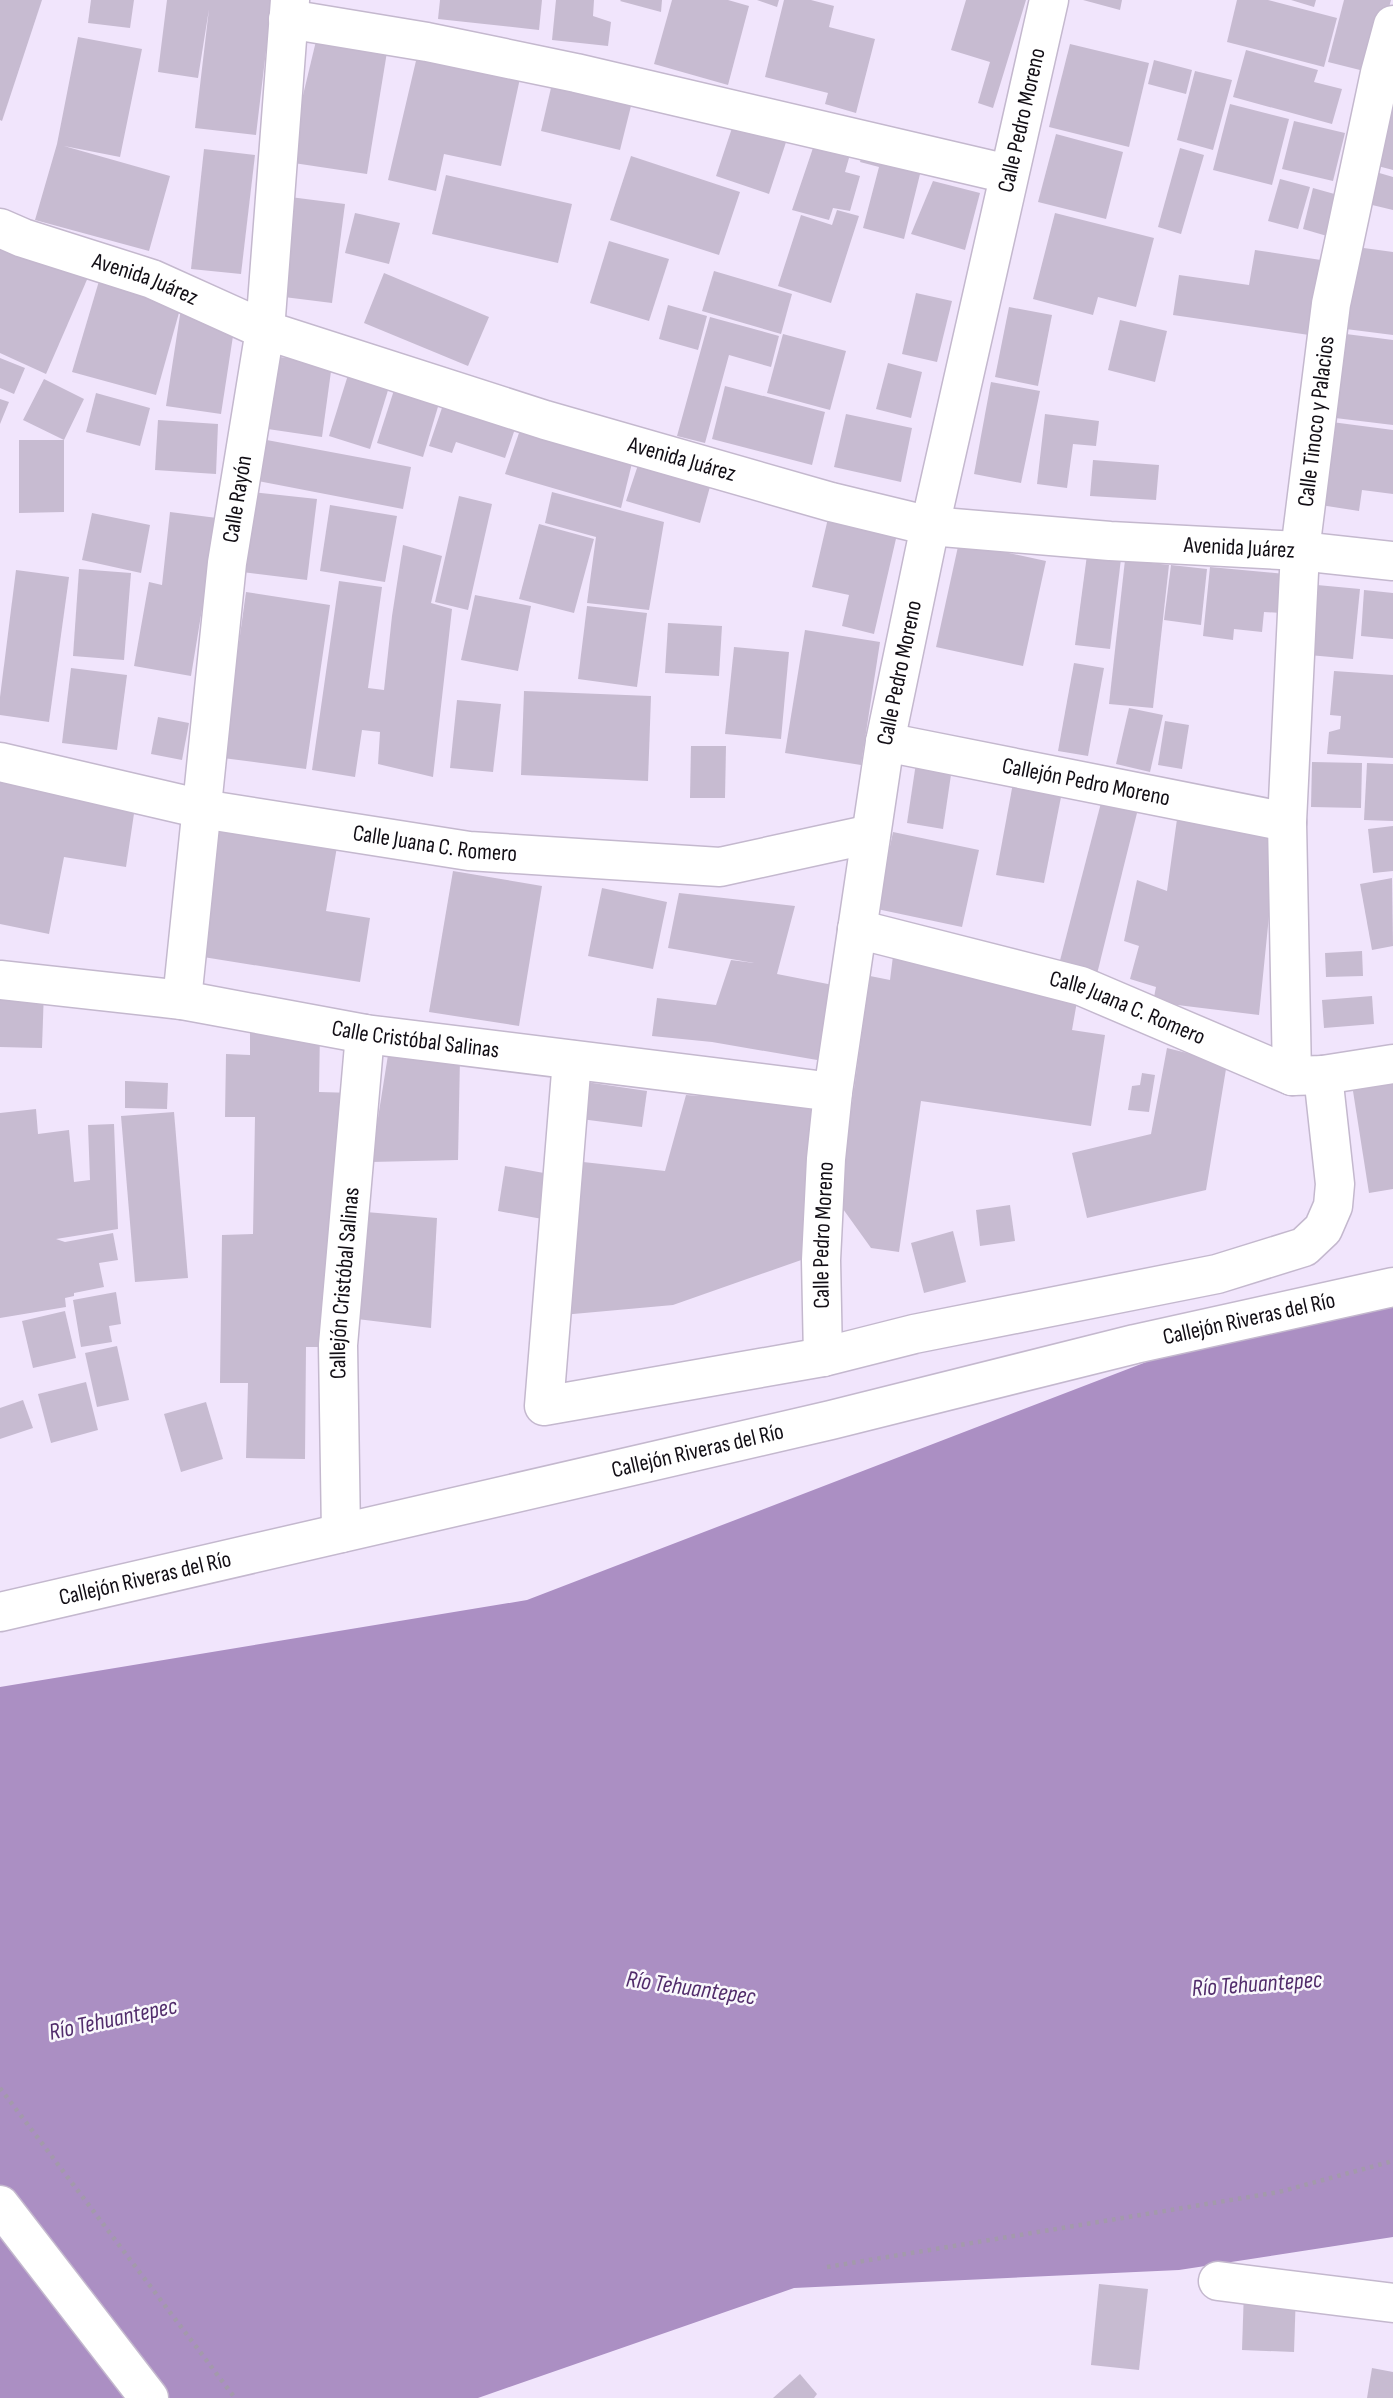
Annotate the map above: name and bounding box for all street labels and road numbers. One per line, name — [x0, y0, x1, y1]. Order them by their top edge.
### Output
street label: Calle Pedro Moreno — [992, 45, 1052, 195]
street label: Avenida Juárez — [88, 247, 202, 312]
street label: Calle Tinoco y Palacios — [1292, 334, 1341, 508]
street label: Avenida Juárez — [624, 430, 739, 488]
street label: Calle Rayón — [216, 453, 258, 545]
street label: Avenida Juárez — [1182, 531, 1295, 565]
street label: Calle Pedro Moreno — [871, 598, 928, 748]
street label: Callejón Pedro Moreno — [1000, 752, 1173, 812]
street label: Calle Juana C. Romero — [351, 819, 518, 868]
street label: Calle Juana C. Romero — [1047, 965, 1209, 1051]
street label: Calle Cristóbal Salinas — [329, 1014, 501, 1065]
street label: Calle Pedro Moreno — [807, 1161, 840, 1309]
street label: Callejón Cristóbal Salinas — [324, 1186, 366, 1379]
street label: Callejón Riveras del Río — [1160, 1286, 1338, 1351]
street label: Callejón Riveras del Río — [609, 1417, 786, 1484]
street label: Callejón Riveras del Río — [56, 1545, 234, 1612]

